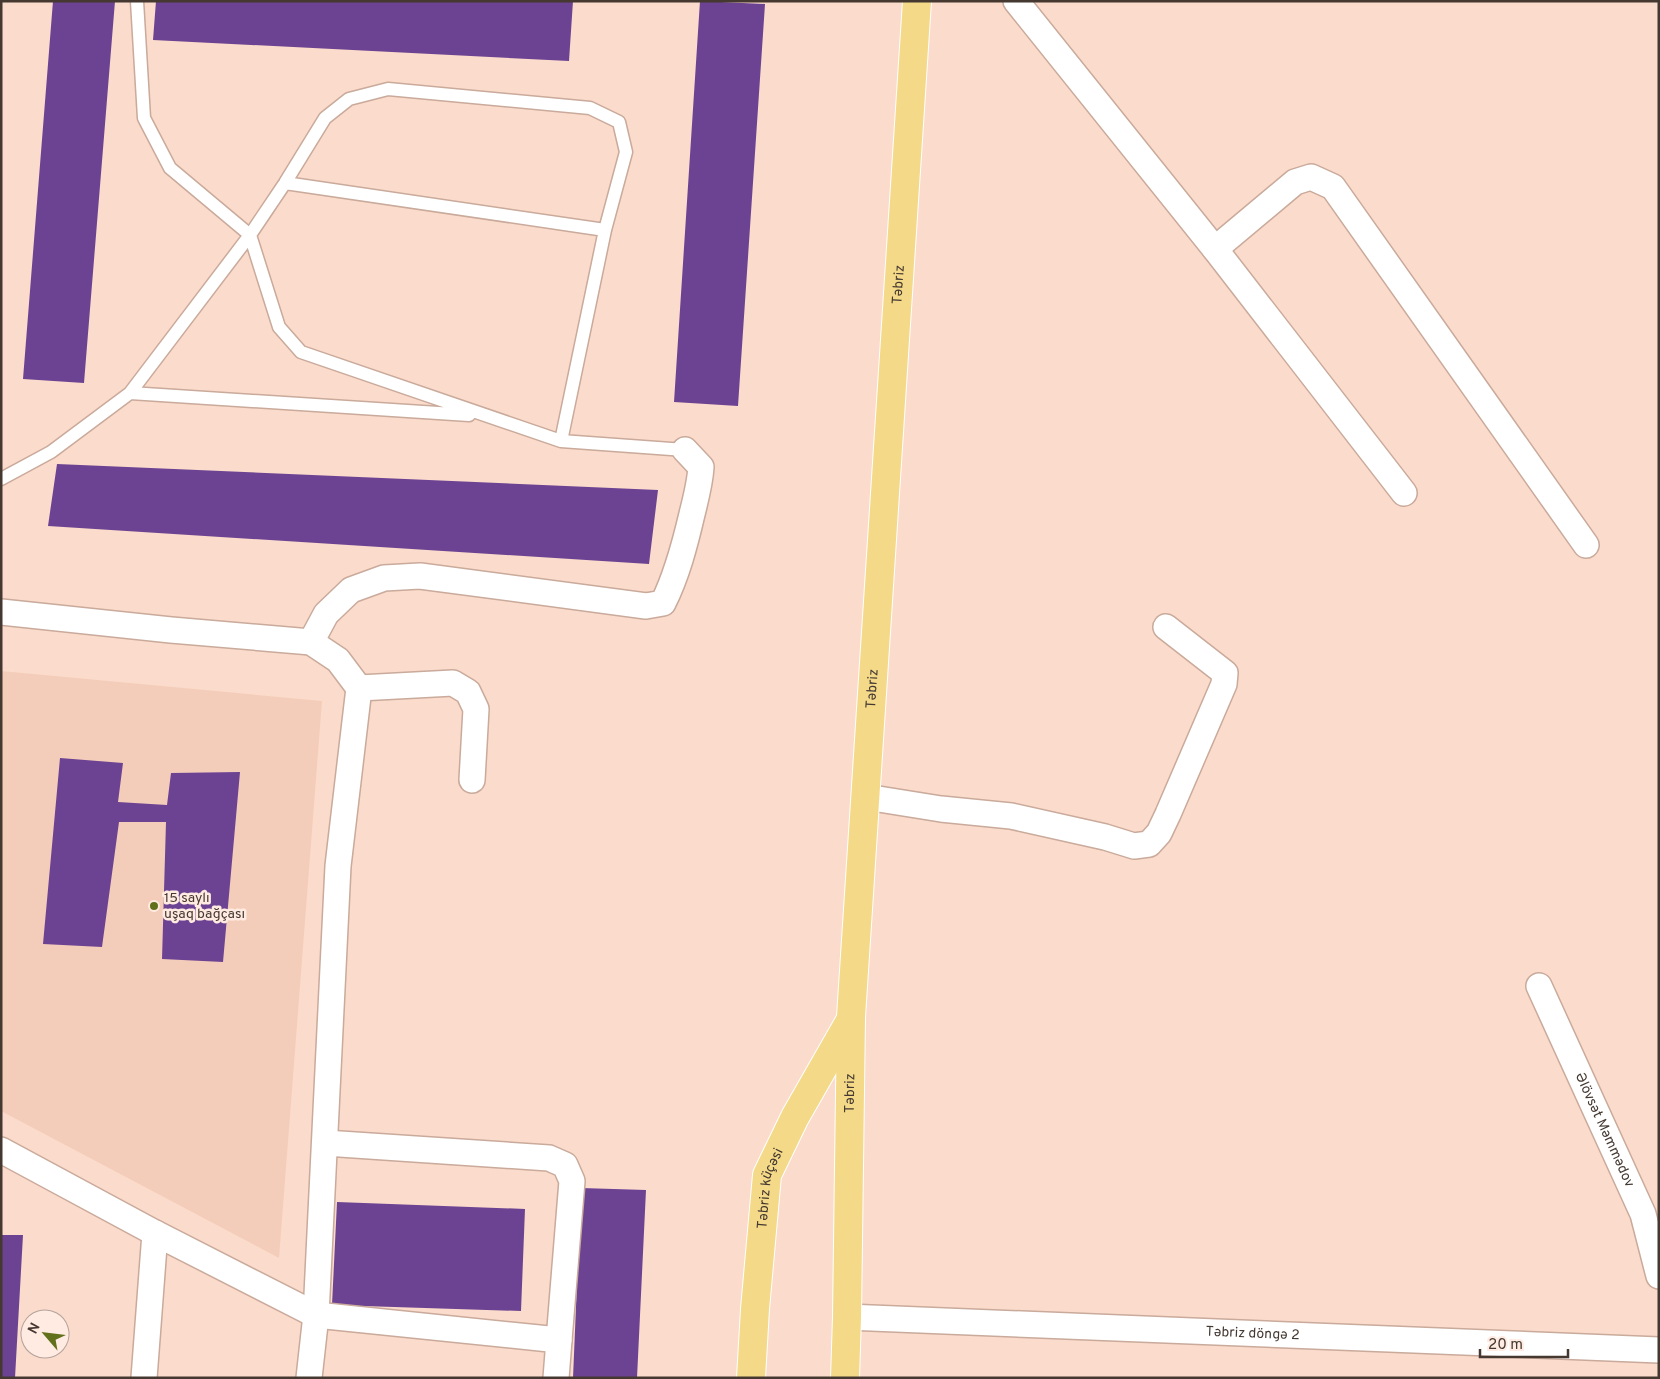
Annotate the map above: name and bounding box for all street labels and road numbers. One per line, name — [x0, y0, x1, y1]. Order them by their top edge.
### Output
street label: Təbriz — [889, 264, 908, 305]
street label: Təbriz — [863, 668, 882, 709]
street label: Əlövsət Məmmədov — [1571, 1070, 1638, 1190]
street label: Təbriz — [841, 1073, 859, 1113]
street label: Təbriz küçəsi — [754, 1145, 787, 1230]
street label: Təbriz döngə 2 — [1205, 1323, 1300, 1344]

